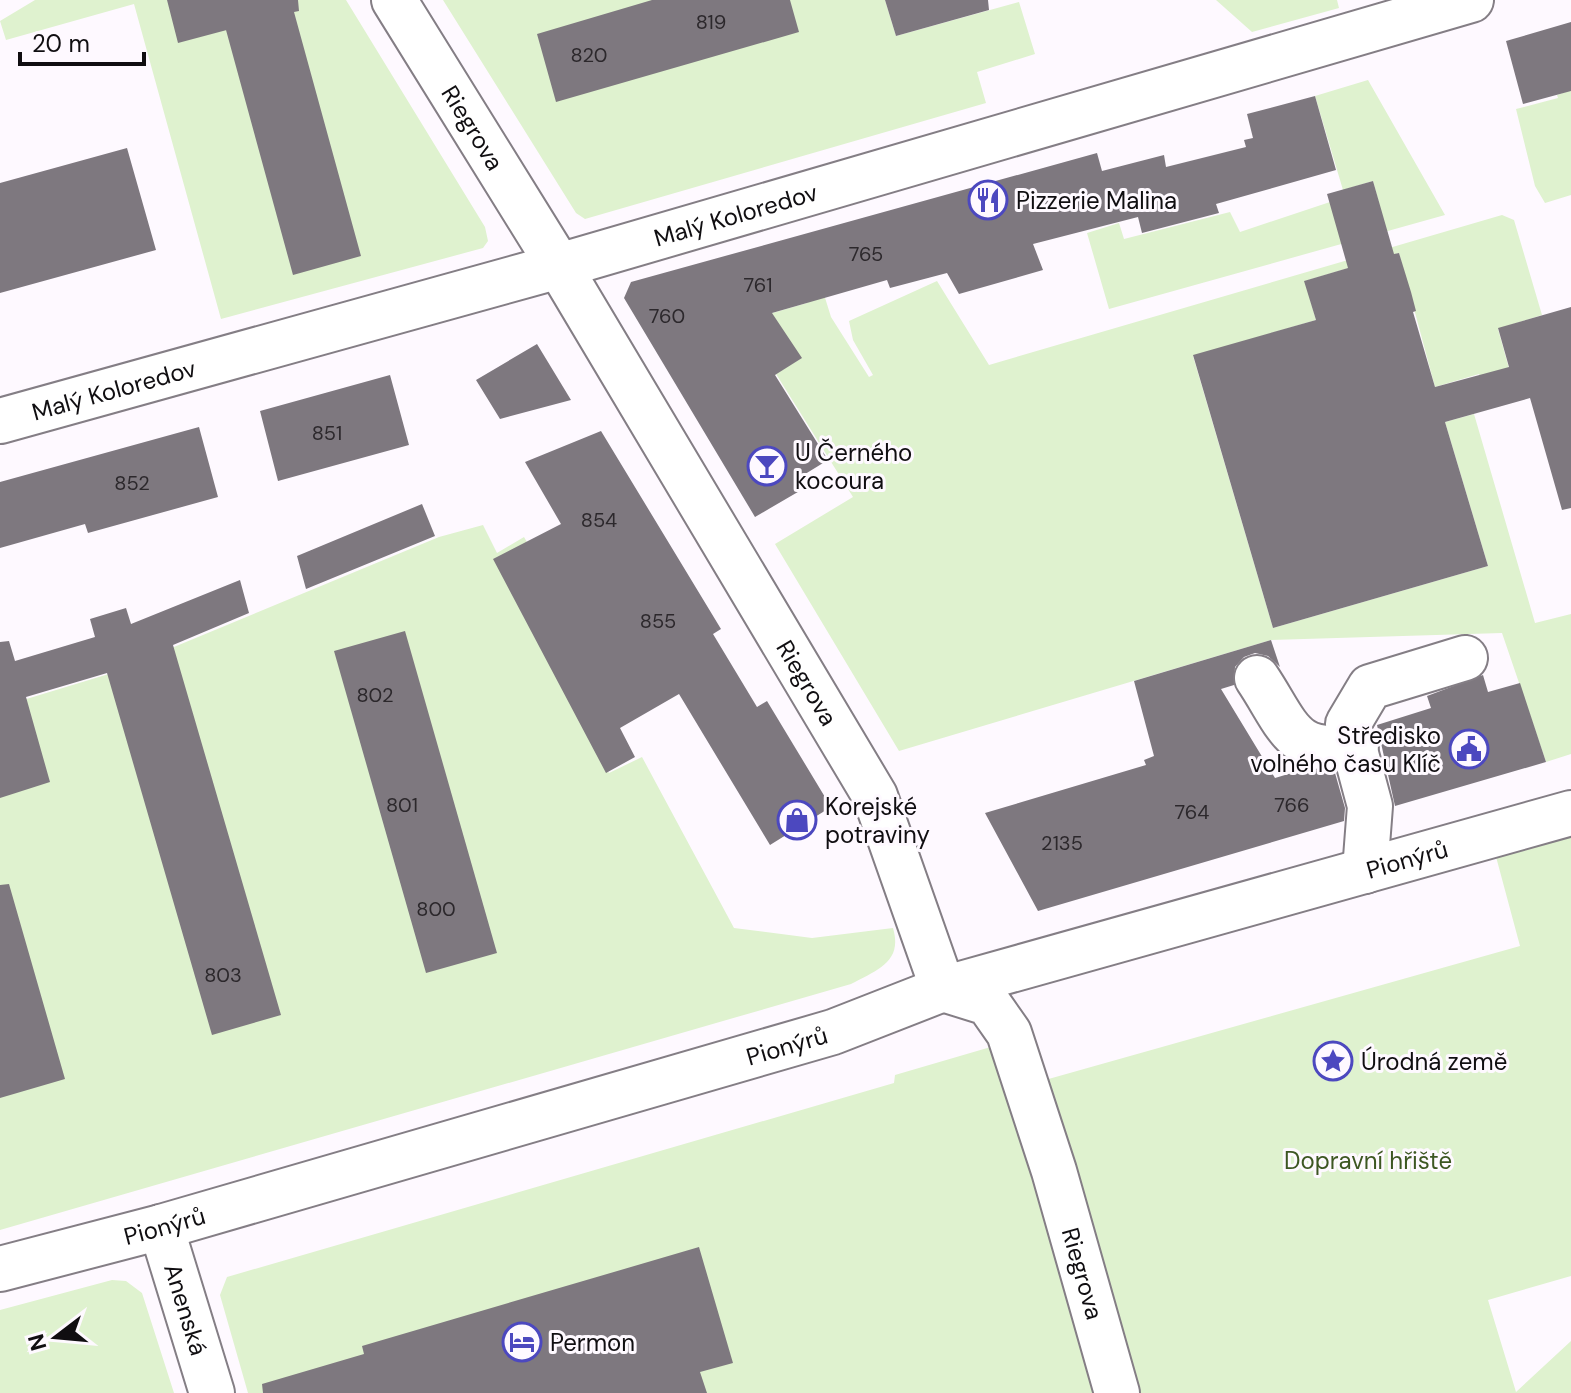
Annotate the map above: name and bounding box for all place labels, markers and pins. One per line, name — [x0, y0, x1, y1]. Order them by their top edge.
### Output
restaurant icon: Pizzerie Malina — [967, 179, 1009, 221]
place label: Pizzerie Malina — [1016, 185, 1177, 216]
place label: U Černého kocoura — [795, 437, 912, 496]
bar icon: U Černého kocoura — [746, 445, 788, 487]
place label: Středisko volného času Klíč — [1250, 720, 1441, 779]
public building icon: Středisko volného času Klíč — [1448, 728, 1490, 770]
place label: Korejské potraviny — [825, 791, 930, 850]
shop icon: Korejské potraviny — [776, 799, 818, 841]
place icon: Úrodná země — [1312, 1040, 1354, 1082]
place label: Úrodná země — [1361, 1046, 1507, 1077]
hotel icon: Permon — [501, 1321, 543, 1363]
place label: Permon — [550, 1327, 635, 1358]

